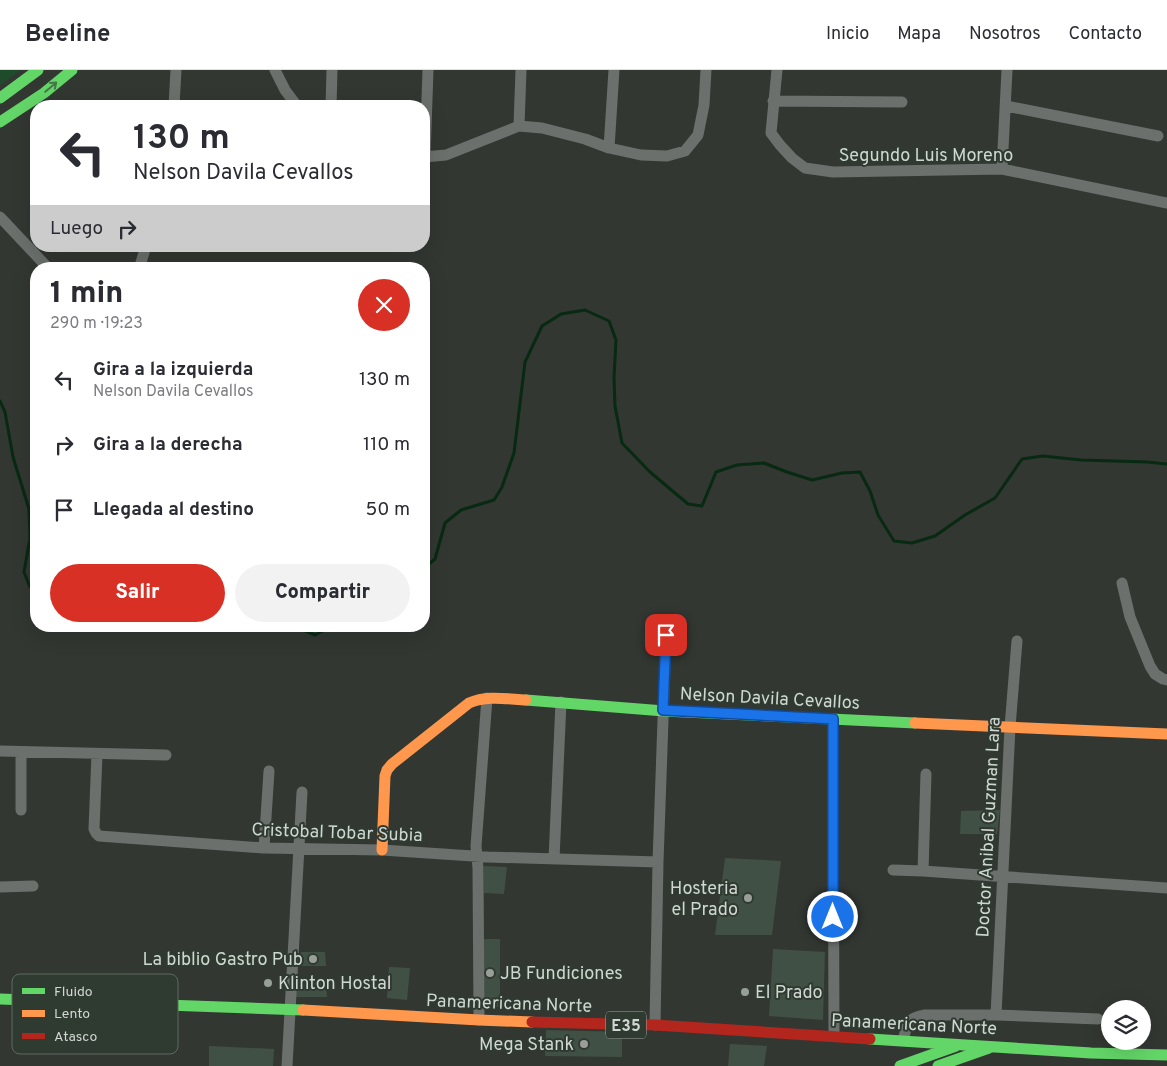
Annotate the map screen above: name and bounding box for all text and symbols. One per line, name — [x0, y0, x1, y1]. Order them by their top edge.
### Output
text: Beeline — [25, 20, 110, 50]
text: Inicio — [826, 23, 869, 46]
text: Mapa — [897, 23, 941, 46]
text: Nosotros — [969, 23, 1041, 46]
text: Contacto — [1069, 23, 1142, 46]
one-way arrow — [44, 82, 57, 93]
text: 130 m — [133, 117, 230, 161]
icon: left — [50, 120, 115, 185]
street label: Segundo Luis Moreno — [839, 145, 1013, 168]
text: Nelson Davila Cevallos — [133, 160, 354, 187]
icon: right — [113, 215, 141, 243]
text: Luego — [50, 217, 103, 241]
text: 1 min — [50, 276, 123, 313]
button: close — [358, 279, 410, 331]
text: 290 m · 19:23 — [50, 314, 143, 334]
text: Gira a la izquierda — [93, 358, 253, 382]
icon: left — [50, 366, 78, 394]
text: 130 m — [359, 368, 410, 392]
text: Nelson Davila Cevallos — [93, 382, 253, 402]
icon: right — [50, 431, 78, 459]
text: Gira a la derecha — [93, 433, 243, 457]
text: 110 m — [363, 433, 410, 457]
icon: arrive — [50, 496, 78, 524]
text: Llegada al destino — [93, 498, 254, 522]
text: 50 m — [365, 498, 410, 522]
button: Salir — [50, 564, 225, 622]
button: Compartir — [235, 564, 410, 622]
pin — [645, 614, 687, 656]
icon: arrive — [652, 621, 680, 649]
street label: Nelson Davila Cevallos — [679, 683, 861, 716]
street label: Doctor Anibal Guzman Lara — [972, 716, 1007, 938]
street label: Cristobal Tobar Subia — [251, 819, 423, 848]
place label: Hosteria el Prado — [670, 878, 738, 922]
position arrow — [806, 890, 858, 942]
marker: Hosteria el Prado — [742, 892, 754, 904]
place label: La biblio Gastro Pub — [143, 949, 303, 972]
marker: La biblio Gastro Pub — [307, 953, 319, 965]
place label: JB Fundiciones — [500, 963, 623, 986]
marker: JB Fundiciones — [484, 967, 496, 979]
place label: Klinton Hostal — [278, 973, 392, 996]
legend — [12, 974, 178, 1054]
marker: Klinton Hostal — [262, 977, 274, 989]
place label: El Prado — [755, 982, 823, 1005]
text: Fluido — [54, 984, 93, 1001]
marker: El Prado — [739, 986, 751, 998]
street label: Panamericana Norte — [425, 990, 592, 1019]
map controls — [1101, 1000, 1151, 1050]
button: layers — [1101, 1000, 1151, 1050]
text: Lento — [54, 1006, 90, 1023]
street label: Panamericana Norte — [830, 1010, 998, 1041]
road number: E35 — [606, 1012, 646, 1038]
text: Atasco — [54, 1029, 97, 1046]
place label: Mega Stank — [479, 1034, 574, 1057]
marker: Mega Stank — [578, 1038, 590, 1050]

